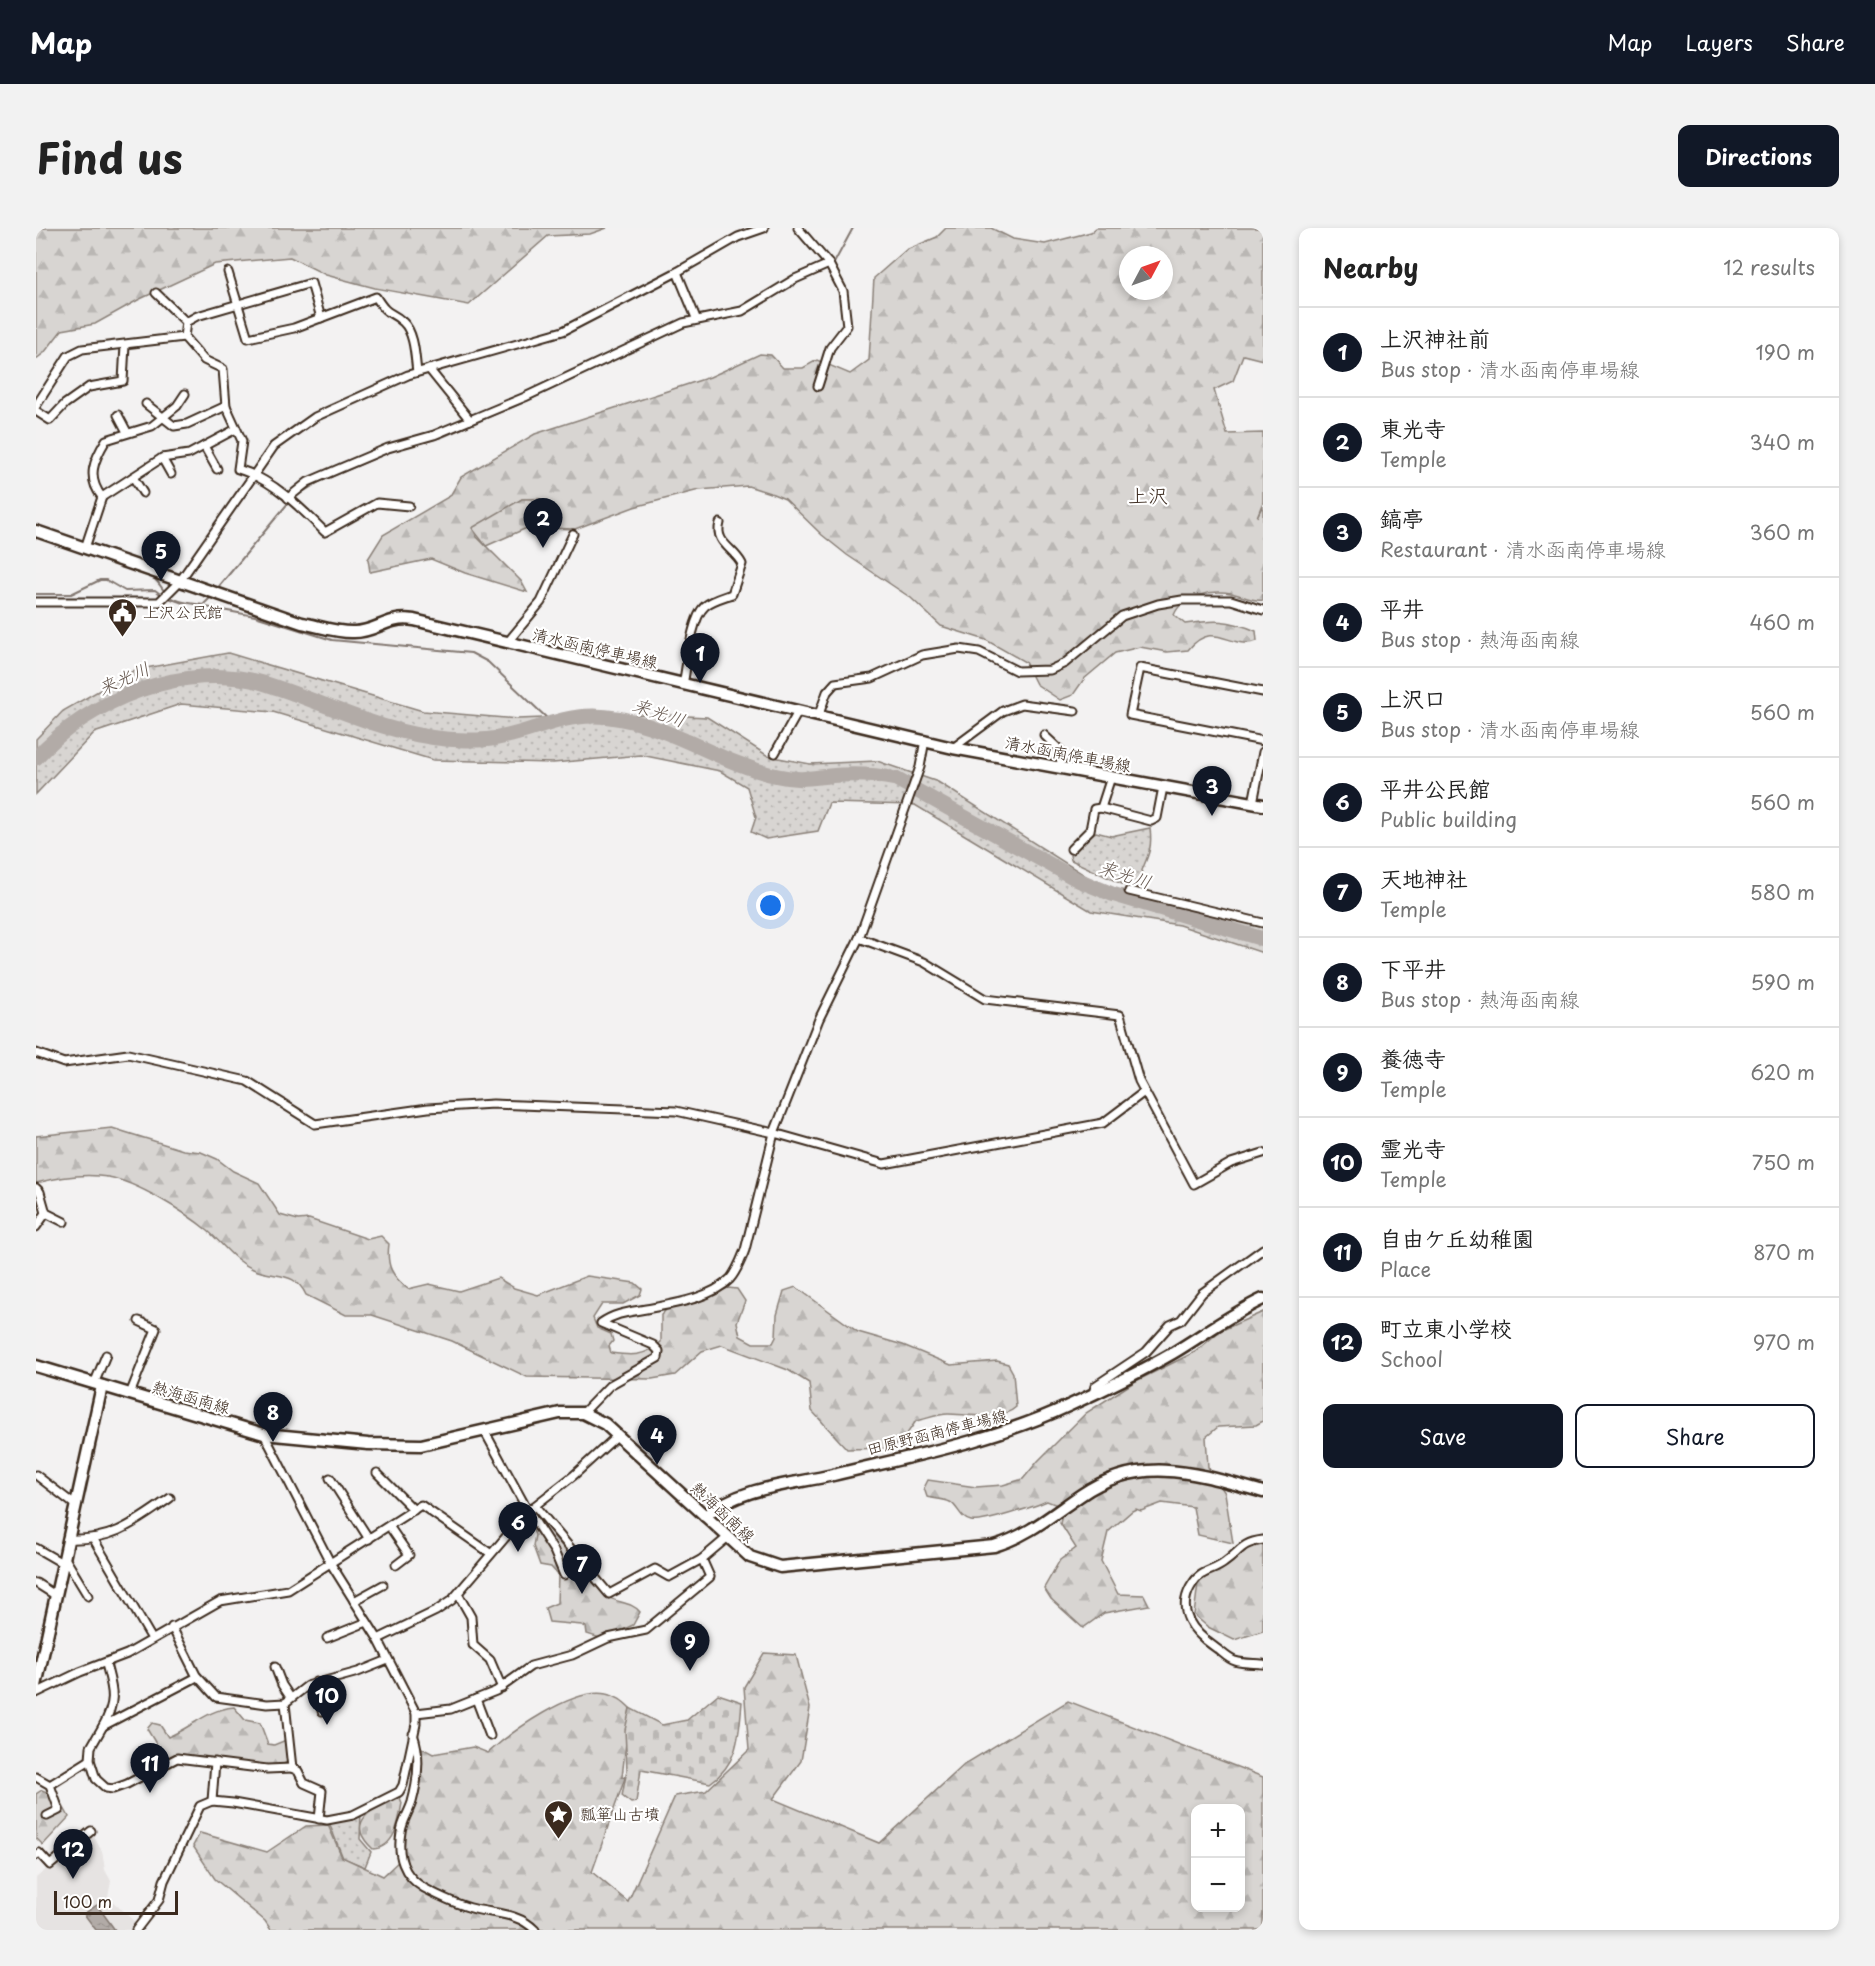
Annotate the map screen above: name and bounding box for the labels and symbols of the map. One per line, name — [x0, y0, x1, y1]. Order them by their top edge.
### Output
north arrow — [1119, 246, 1173, 300]
district label: 上沢 — [1128, 480, 1168, 510]
pin: 2 — [524, 498, 562, 548]
pin: 5 — [142, 532, 180, 581]
public building icon: 上沢公民館 — [106, 596, 138, 638]
place label: 上沢公民館 — [143, 599, 223, 623]
street label: 清水函南停車場線 — [530, 621, 660, 673]
pin: 1 — [680, 634, 720, 683]
water label: 来光川 — [93, 654, 154, 701]
water label: 来光川 — [630, 690, 689, 733]
street label: 清水函南停車場線 — [1003, 729, 1133, 777]
pin: 3 — [1192, 766, 1232, 816]
water label: 来光川 — [1096, 852, 1155, 895]
your location — [756, 891, 785, 920]
street label: 熱海函南線 — [150, 1373, 233, 1419]
pin: 8 — [254, 1392, 292, 1442]
street label: 田原野函南停車場線 — [864, 1402, 1010, 1460]
pin: 4 — [638, 1416, 676, 1465]
street label: 熱海函南線 — [686, 1475, 761, 1547]
pin: 6 — [498, 1502, 538, 1552]
pin: 7 — [562, 1544, 602, 1594]
pin: 9 — [670, 1622, 710, 1671]
pin: 10 — [308, 1676, 346, 1725]
pin: 11 — [130, 1744, 170, 1793]
place icon: 瓢箪山古墳 — [543, 1798, 575, 1840]
place label: 瓢箪山古墳 — [580, 1801, 660, 1825]
pin: 12 — [54, 1830, 93, 1879]
scale bar — [54, 1888, 178, 1916]

